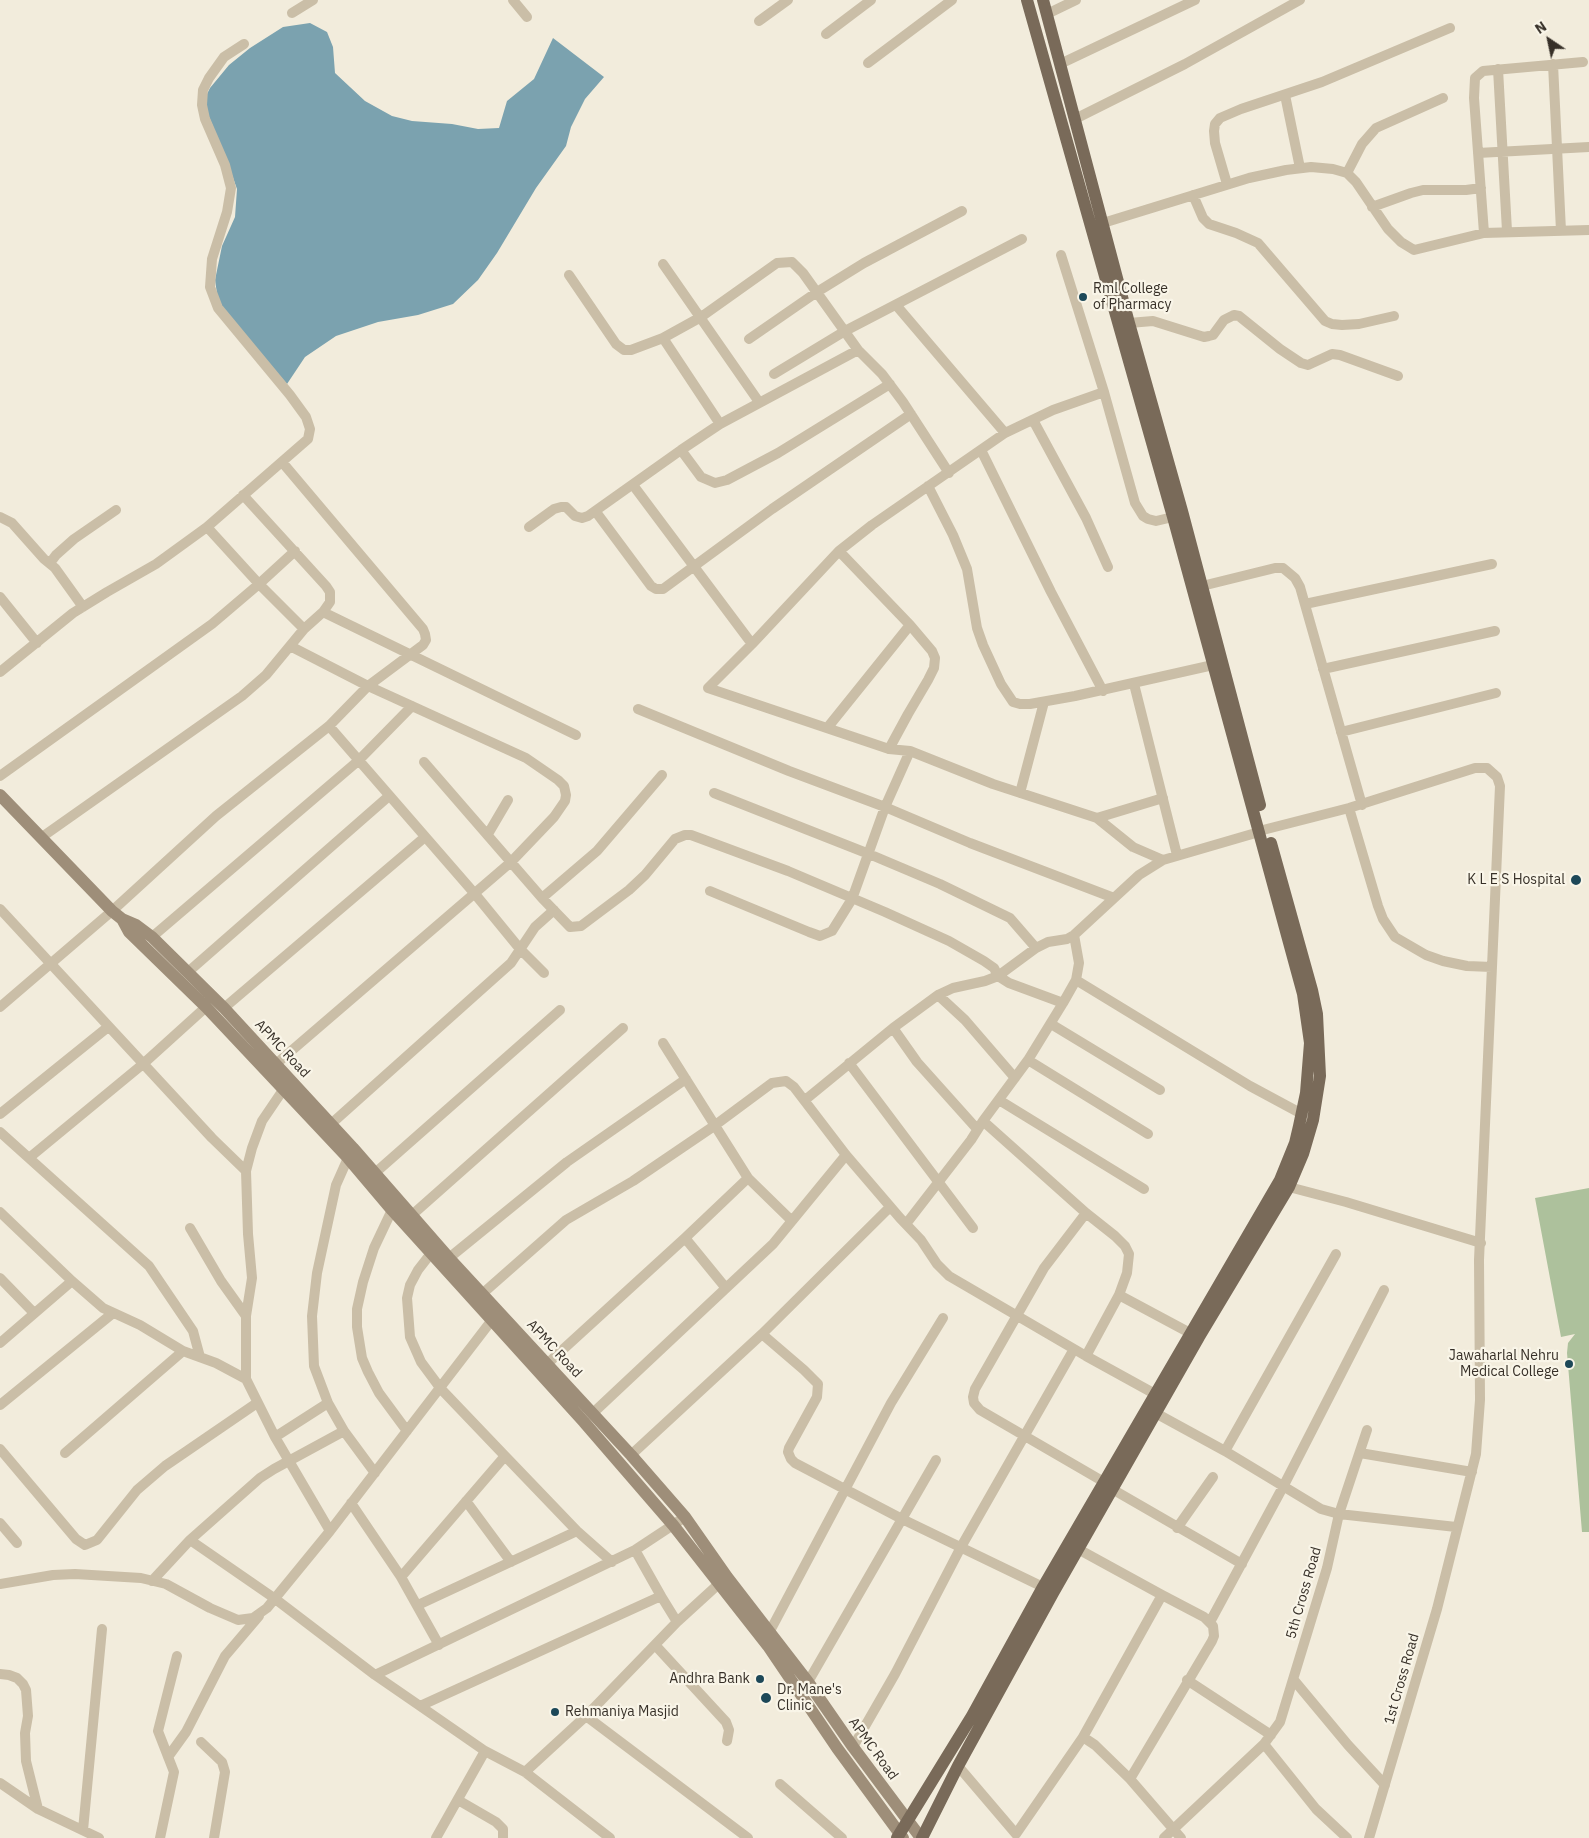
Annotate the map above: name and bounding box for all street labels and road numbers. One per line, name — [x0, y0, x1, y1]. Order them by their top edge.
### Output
street label: APMC Road — [251, 1017, 313, 1081]
street label: APMC Road — [523, 1317, 585, 1381]
street label: 5th Cross Road — [1283, 1545, 1325, 1641]
street label: 1st Cross Road — [1381, 1632, 1423, 1726]
street label: APMC Road — [845, 1715, 901, 1783]

